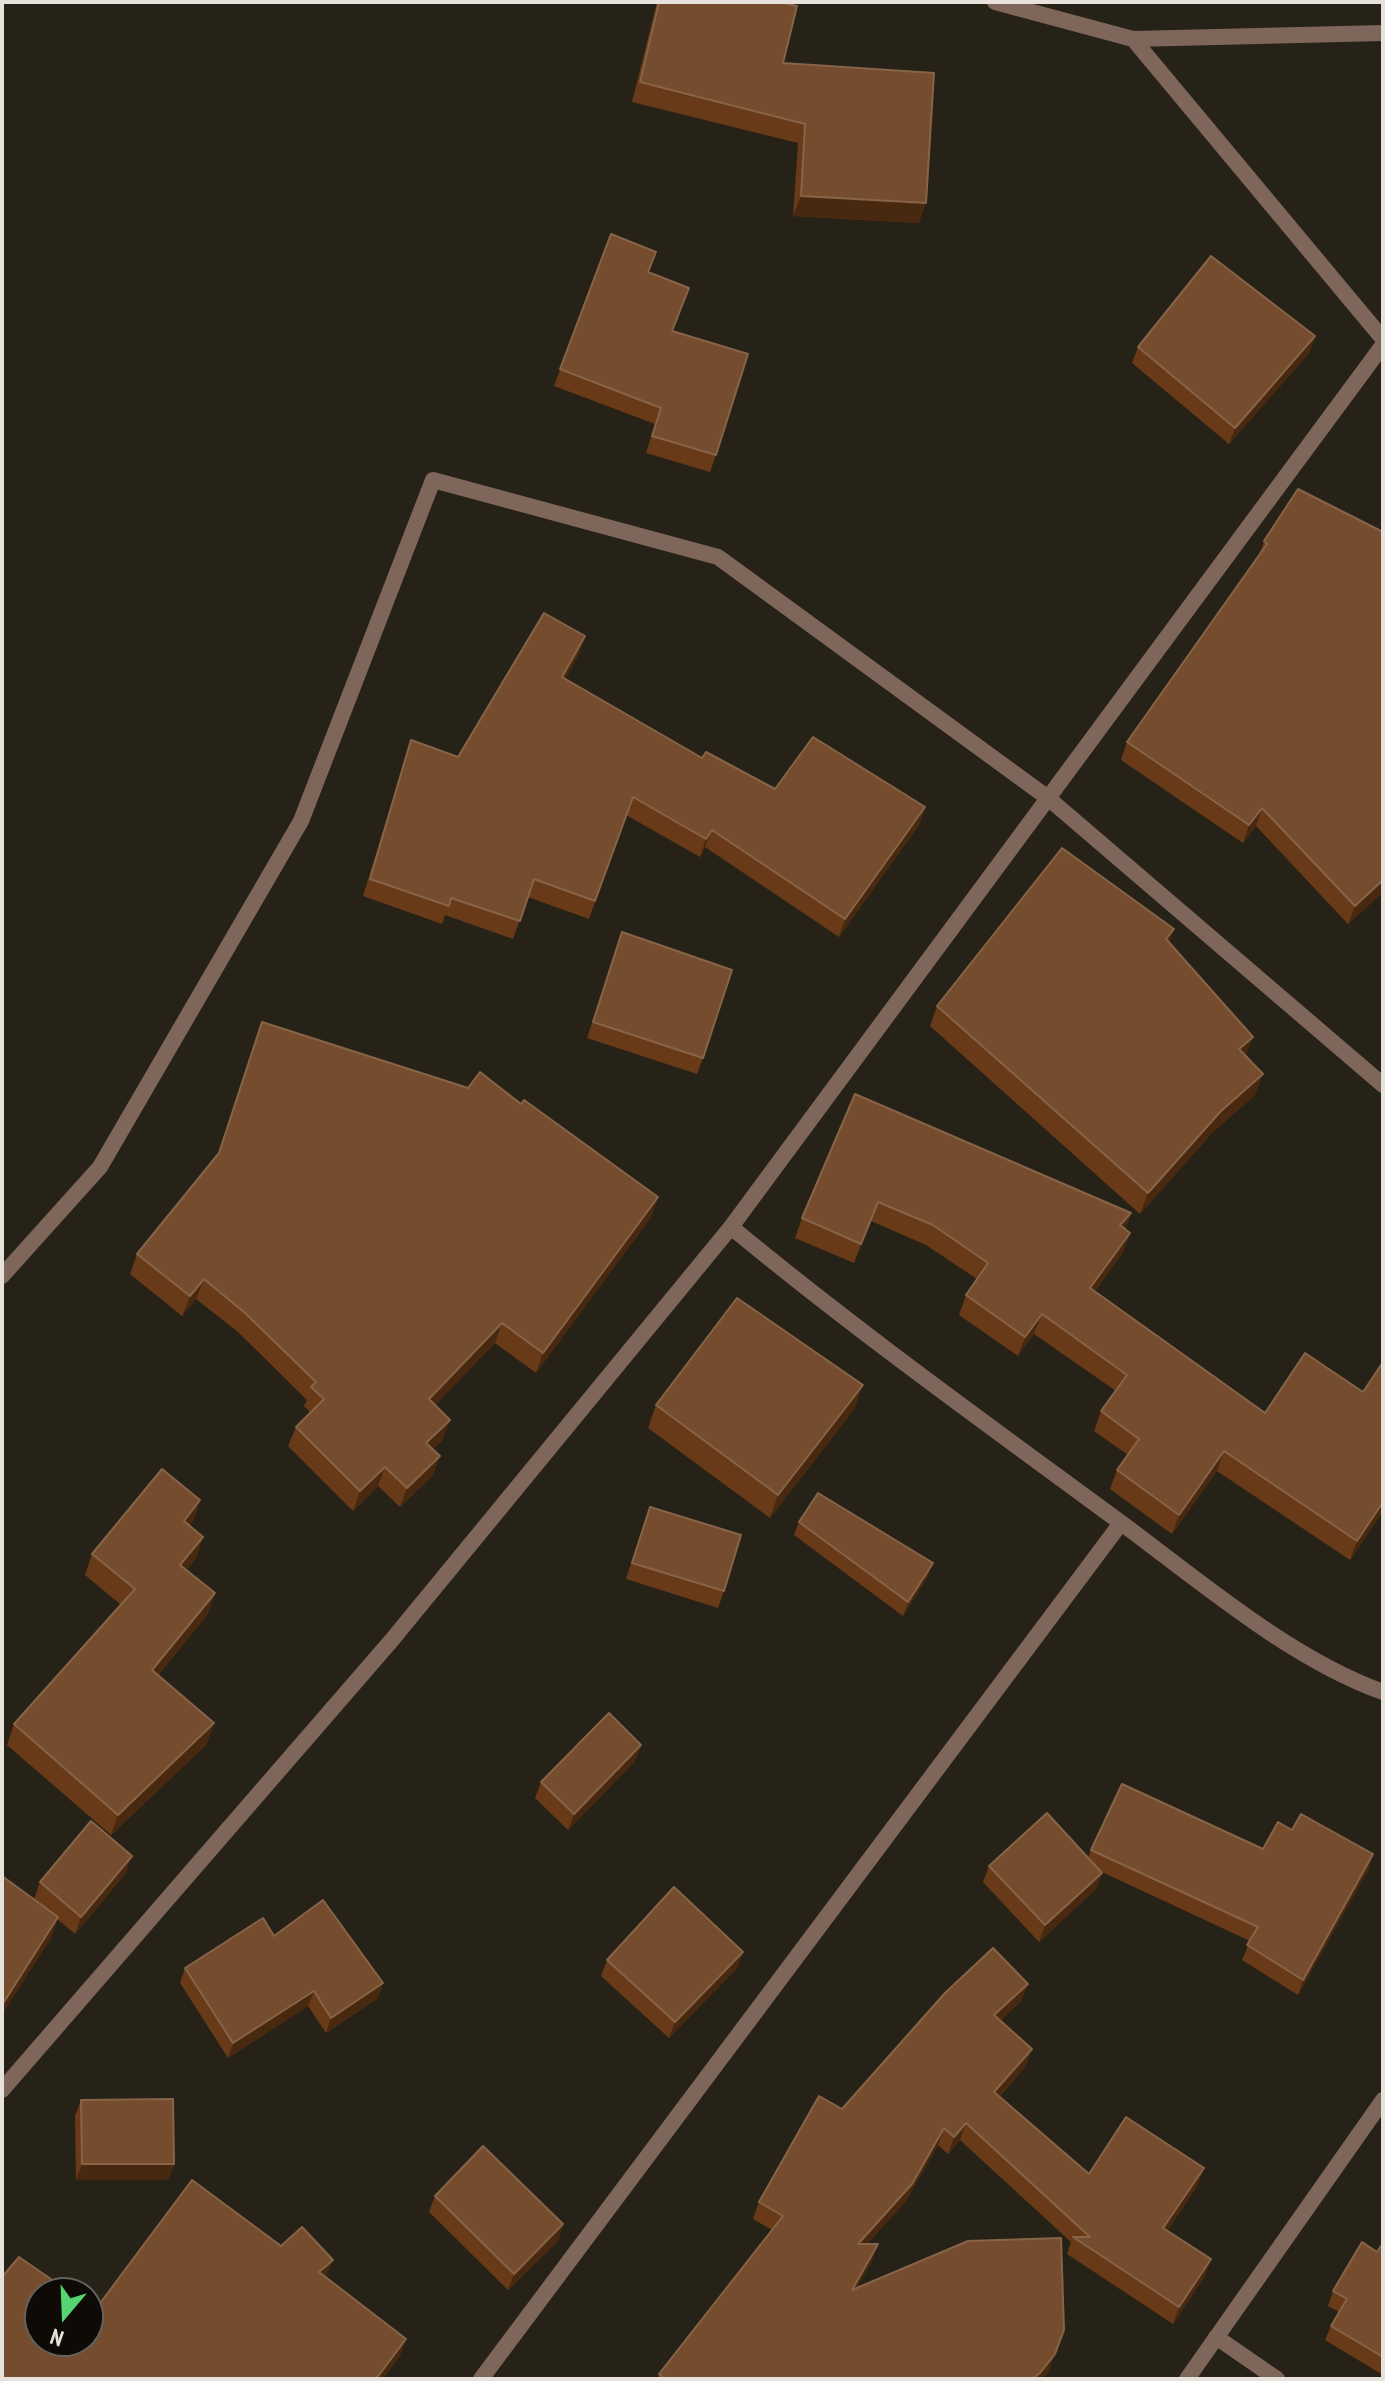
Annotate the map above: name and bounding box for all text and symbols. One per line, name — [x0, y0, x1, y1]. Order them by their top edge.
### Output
north arrow — [24, 2277, 104, 2357]
text: N — [47, 2323, 67, 2353]

